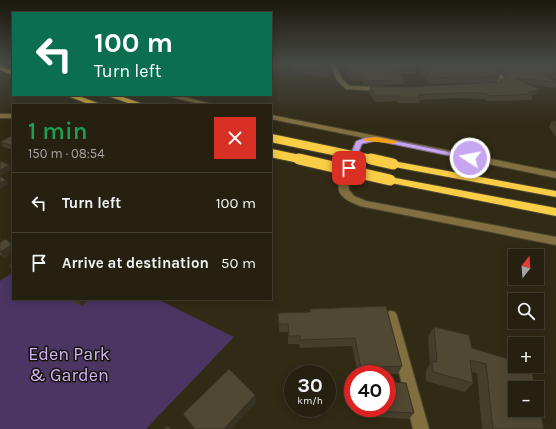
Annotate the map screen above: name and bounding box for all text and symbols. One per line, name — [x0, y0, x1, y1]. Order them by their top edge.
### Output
text: 100 m — [94, 26, 173, 59]
icon: left — [28, 28, 80, 80]
text: Turn left — [94, 60, 162, 82]
text: 1 min — [28, 117, 88, 145]
button: close — [214, 117, 256, 159]
position arrow — [449, 137, 491, 179]
text: 150 m · 08:54 — [28, 146, 104, 161]
pin — [332, 151, 366, 185]
icon: arrive — [338, 157, 360, 179]
icon: left — [28, 192, 50, 214]
text: Turn left — [62, 194, 121, 212]
text: 100 m — [216, 194, 256, 212]
north arrow — [508, 249, 544, 285]
map controls — [508, 249, 544, 417]
icon: arrive — [28, 252, 50, 274]
text: Arrive at destination — [62, 254, 209, 272]
text: 50 m — [221, 254, 256, 272]
button: search — [508, 293, 544, 329]
button: + — [508, 337, 544, 373]
park label: Eden Park & Garden — [28, 343, 110, 386]
speed limit sign: 40 — [344, 365, 396, 417]
text: 30 — [297, 374, 323, 397]
button: − — [508, 381, 544, 417]
text: km/h — [297, 395, 323, 407]

